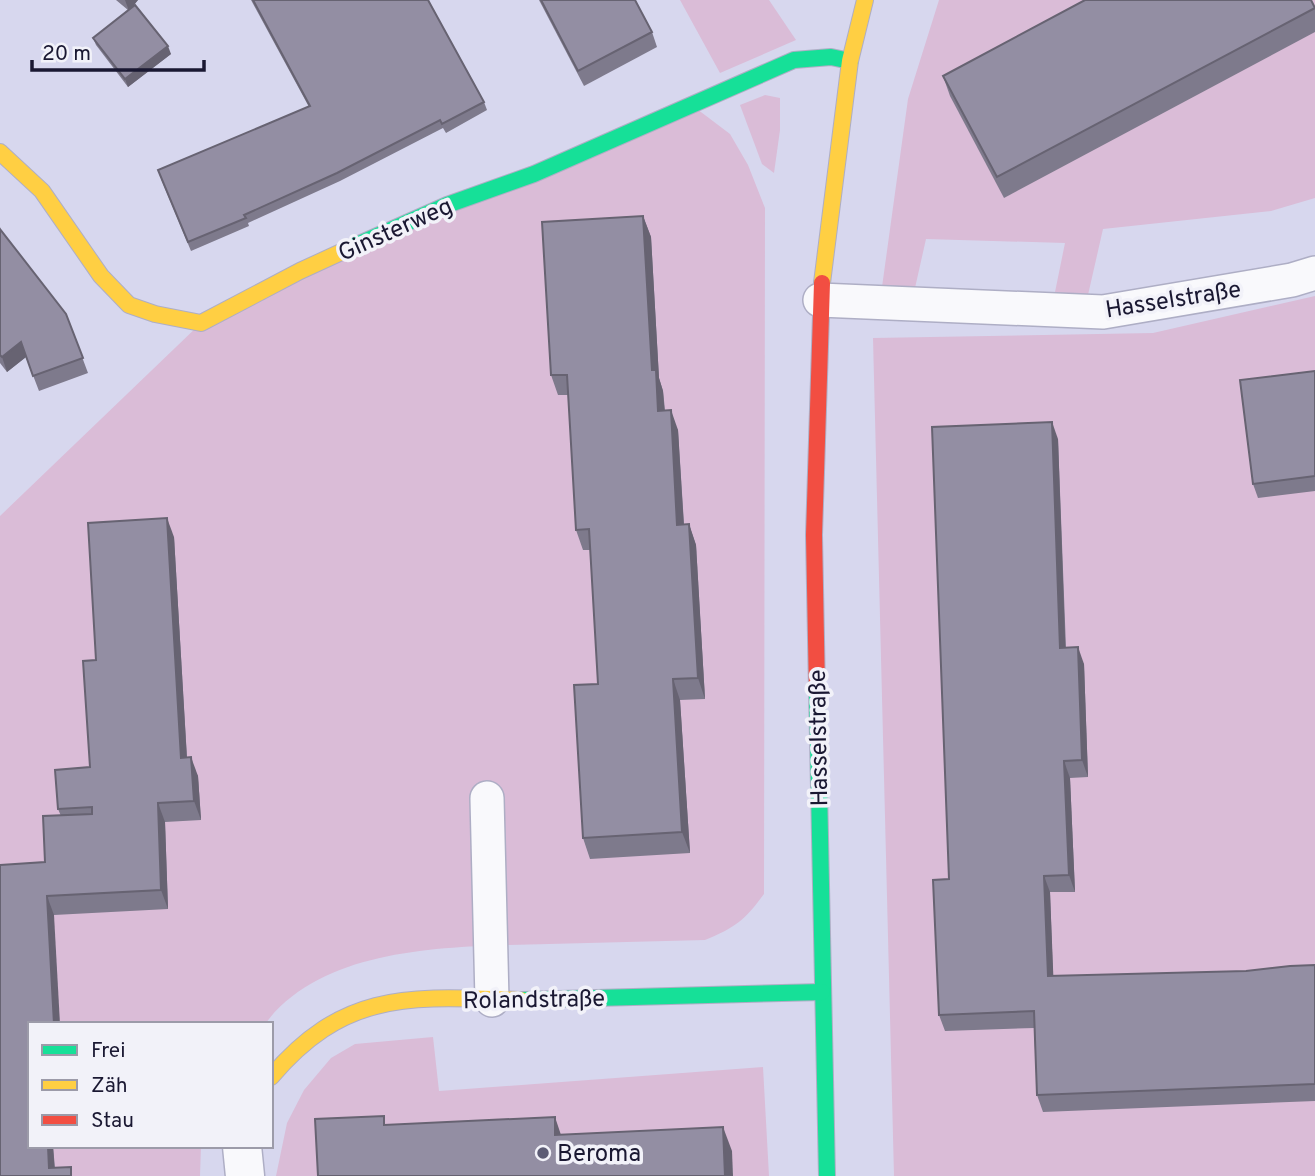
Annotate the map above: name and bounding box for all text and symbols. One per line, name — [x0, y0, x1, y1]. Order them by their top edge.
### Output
scale bar — [32, 28, 203, 72]
text: 20 m — [42, 41, 91, 68]
street label: Ginsterweg — [334, 192, 458, 269]
street label: Hasselstraße — [1103, 275, 1243, 327]
street label: Hasselstraße — [804, 669, 836, 807]
street label: Rolandstraße — [463, 985, 605, 1017]
legend — [28, 1022, 273, 1148]
text: Frei — [91, 1038, 126, 1065]
text: Zäh — [91, 1073, 128, 1100]
text: Stau — [91, 1108, 134, 1135]
place label: Beroma — [557, 1140, 641, 1170]
marker: Beroma — [535, 1145, 551, 1161]

